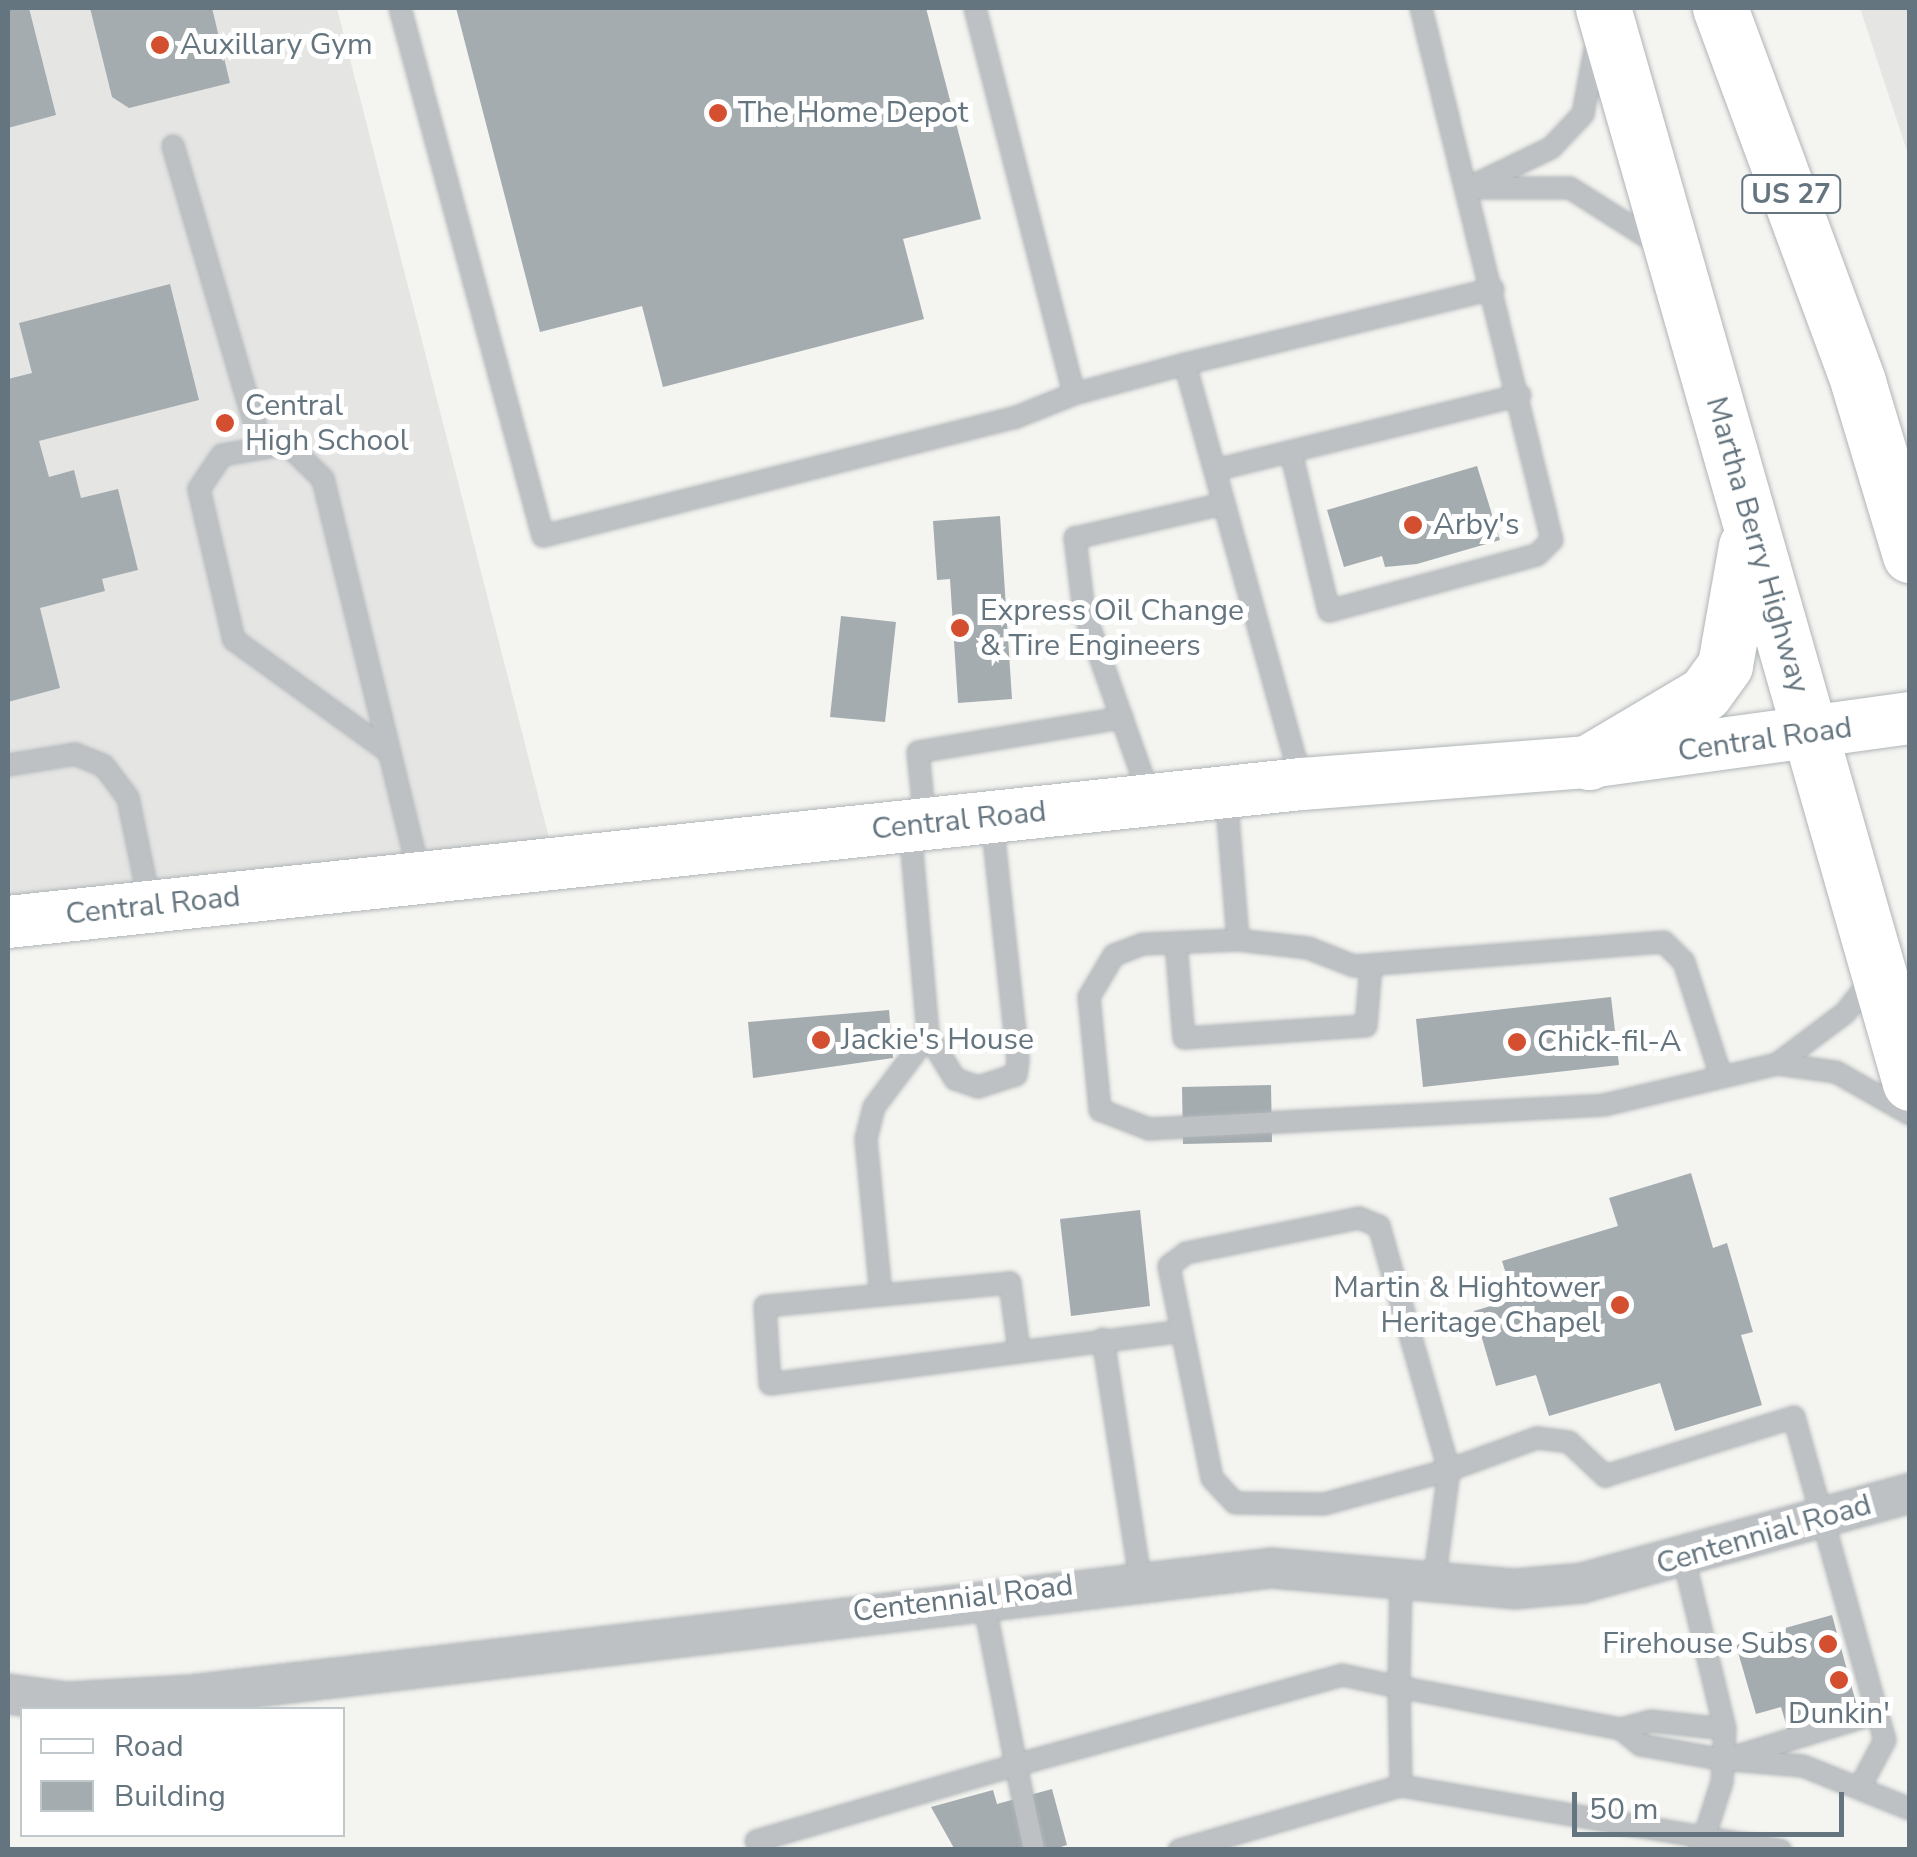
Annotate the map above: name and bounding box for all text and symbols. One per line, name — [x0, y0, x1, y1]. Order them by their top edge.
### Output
place label: Auxillary Gym — [180, 27, 373, 63]
marker: Auxillary Gym — [149, 34, 171, 56]
place label: The Home Depot — [738, 95, 968, 131]
marker: The Home Depot — [707, 102, 729, 124]
road number: US 27 — [1741, 171, 1841, 217]
place label: Central High School — [245, 388, 409, 458]
street label: Martha Berry Highway — [1697, 393, 1817, 697]
marker: Central High School — [214, 412, 236, 434]
place label: Arby's — [1433, 507, 1519, 543]
marker: Arby's — [1402, 514, 1424, 536]
place label: Express Oil Change & Tire Engineers — [980, 593, 1244, 664]
marker: Express Oil Change & Tire Engineers — [949, 617, 971, 639]
street label: Central Road — [1676, 710, 1854, 770]
street label: Central Road — [870, 794, 1048, 848]
street label: Central Road — [64, 879, 242, 933]
place label: Jackie's House — [841, 1022, 1034, 1058]
place label: Chick-fil-A — [1537, 1024, 1681, 1060]
marker: Jackie's House — [810, 1029, 832, 1051]
marker: Chick-fil-A — [1506, 1031, 1528, 1053]
place label: Martin & Hightower Heritage Chapel — [1333, 1270, 1600, 1340]
marker: Martin & Hightower Heritage Chapel — [1609, 1294, 1631, 1316]
street label: Centennial Road — [1652, 1487, 1876, 1583]
street label: Centennial Road — [851, 1568, 1075, 1630]
place label: Firehouse Subs — [1602, 1626, 1808, 1662]
marker: Firehouse Subs — [1817, 1633, 1839, 1655]
marker: Dunkin' — [1828, 1669, 1850, 1691]
place label: Dunkin' — [1788, 1696, 1890, 1732]
legend — [20, 1707, 345, 1837]
text: Road — [114, 1726, 184, 1767]
scale bar — [1577, 1772, 1850, 1834]
text: Building — [114, 1776, 226, 1817]
text: 50 m — [1589, 1789, 1658, 1830]

